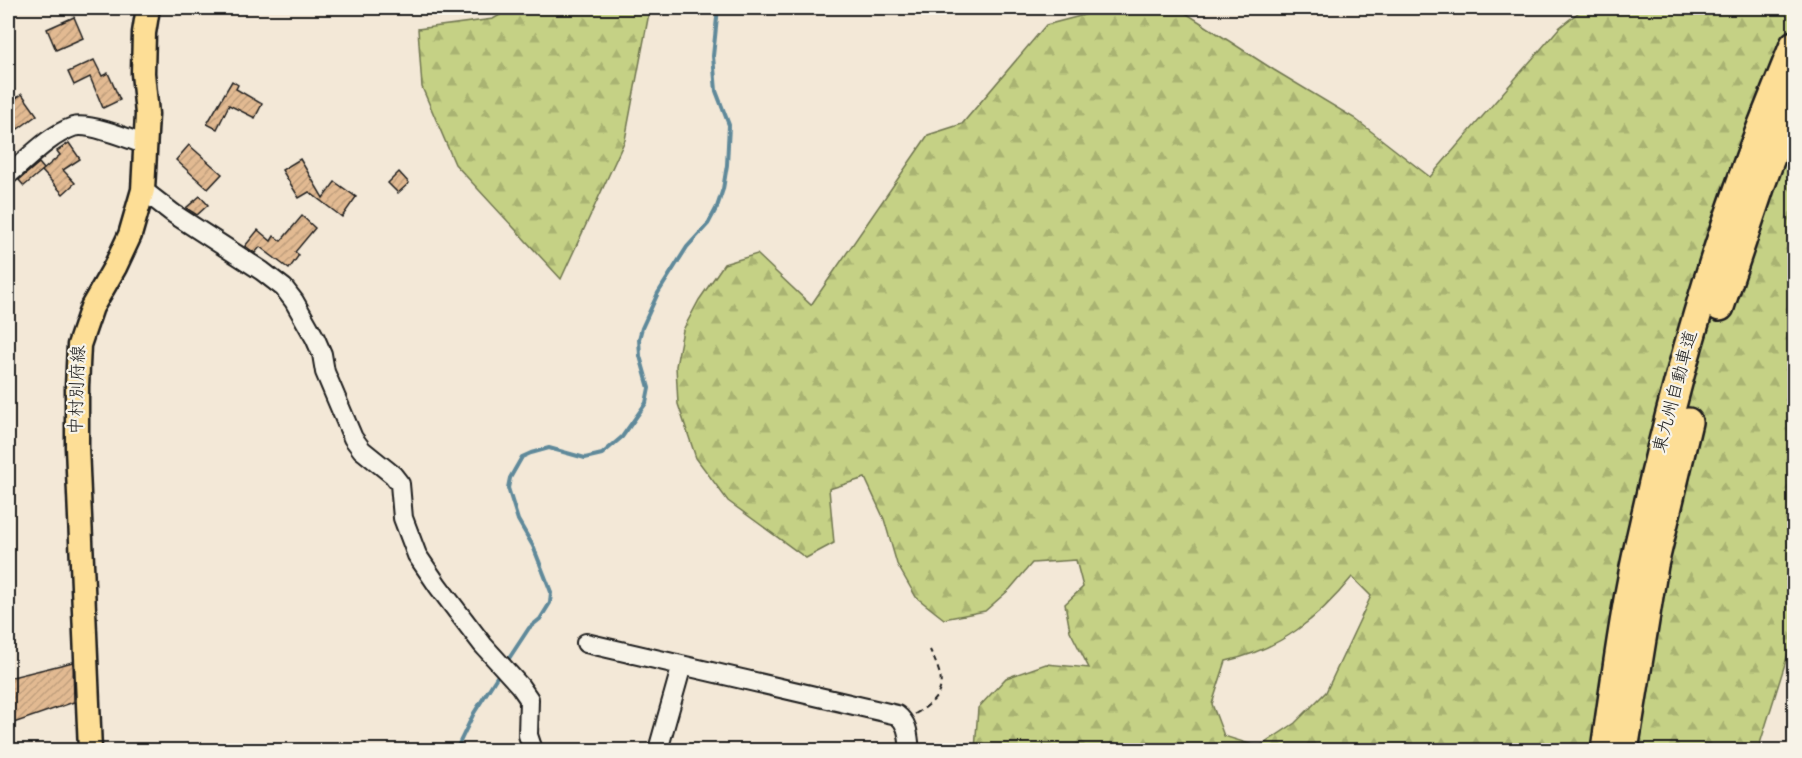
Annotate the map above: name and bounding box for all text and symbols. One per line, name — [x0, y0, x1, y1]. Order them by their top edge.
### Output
street label: 東九州自動車道 — [1650, 328, 1703, 456]
street label: 中村別府線 — [66, 345, 91, 435]

